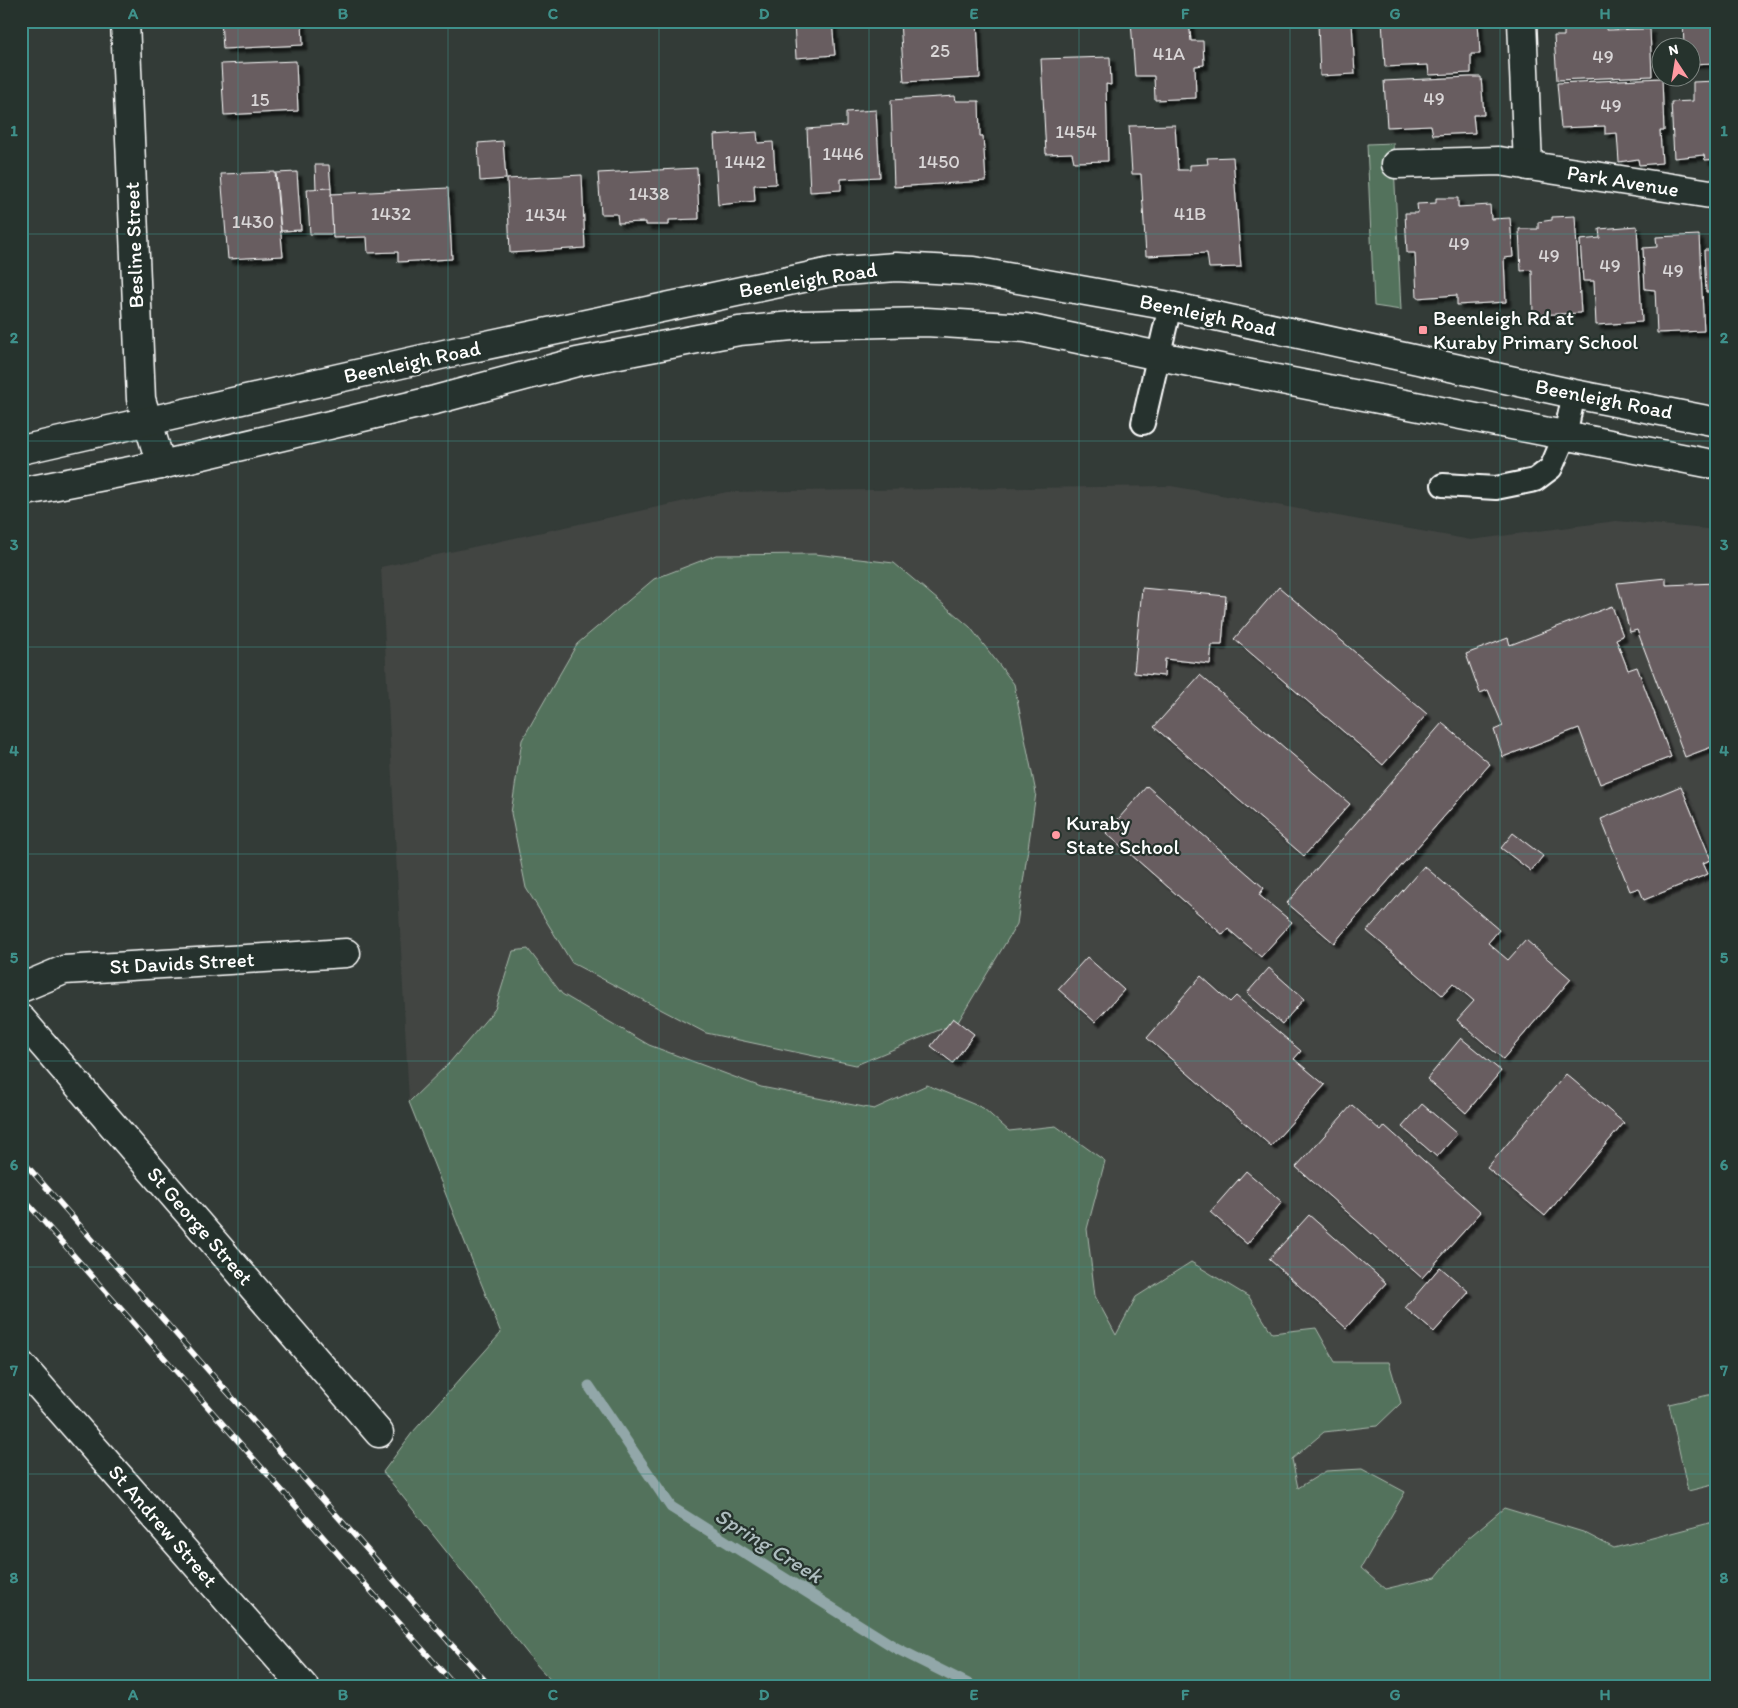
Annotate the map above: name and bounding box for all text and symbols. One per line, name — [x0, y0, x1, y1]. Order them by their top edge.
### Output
text: A — [127, 4, 139, 23]
text: B — [338, 4, 349, 23]
text: C — [548, 4, 559, 23]
text: D — [759, 4, 770, 23]
text: E — [970, 4, 979, 23]
text: F — [1181, 4, 1190, 23]
text: G — [1389, 4, 1401, 23]
text: H — [1599, 4, 1611, 23]
north arrow — [1650, 38, 1700, 88]
house number: 25 — [930, 39, 950, 62]
text: N — [1667, 40, 1680, 59]
house number: 41A — [1153, 42, 1185, 65]
house number: 49 — [1592, 45, 1614, 68]
house number: 49 — [1423, 87, 1445, 110]
house number: 15 — [251, 88, 269, 111]
house number: 49 — [1600, 94, 1622, 117]
house number: 1454 — [1055, 120, 1097, 143]
text: 1 — [10, 121, 18, 140]
text: 1 — [1720, 121, 1728, 140]
house number: 1446 — [822, 142, 864, 165]
house number: 1442 — [724, 150, 766, 173]
house number: 1450 — [918, 150, 960, 173]
street label: Park Avenue — [1565, 159, 1681, 202]
street label: Besline Street — [119, 181, 148, 309]
house number: 1438 — [628, 182, 670, 205]
house number: 1432 — [371, 202, 411, 225]
house number: 41B — [1174, 202, 1206, 225]
house number: 1434 — [525, 203, 567, 226]
house number: 1430 — [232, 210, 274, 233]
house number: 49 — [1448, 232, 1470, 255]
house number: 49 — [1538, 244, 1560, 267]
house number: 49 — [1599, 254, 1621, 277]
street label: Beenleigh Road — [737, 256, 879, 303]
house number: 49 — [1662, 259, 1684, 282]
street label: Beenleigh Road — [1137, 288, 1279, 341]
place label: Beenleigh Rd at Kuraby Primary School — [1433, 305, 1638, 354]
marker: Beenleigh Rd at Kuraby Primary School — [1417, 324, 1429, 336]
text: 2 — [10, 328, 19, 347]
text: 2 — [1720, 328, 1729, 347]
street label: Beenleigh Road — [341, 335, 483, 388]
street label: Beenleigh Road — [1533, 373, 1675, 424]
text: 3 — [10, 535, 19, 554]
text: 3 — [1720, 535, 1729, 554]
text: 4 — [9, 741, 19, 760]
text: 4 — [1719, 741, 1729, 760]
place label: Kuraby State School — [1066, 810, 1180, 859]
marker: Kuraby State School — [1050, 829, 1062, 841]
street label: St Davids Street — [109, 946, 255, 979]
text: 5 — [10, 948, 19, 967]
text: 5 — [1720, 948, 1729, 967]
text: 6 — [10, 1155, 19, 1174]
text: 6 — [1720, 1155, 1729, 1174]
street label: St George Street — [142, 1161, 259, 1290]
text: 7 — [9, 1361, 18, 1380]
text: 7 — [1719, 1361, 1728, 1380]
street label: St Andrew Street — [103, 1459, 223, 1592]
water label: Spring Creek — [710, 1502, 829, 1590]
text: 8 — [10, 1568, 19, 1587]
text: 8 — [1720, 1568, 1729, 1587]
text: A — [127, 1685, 139, 1704]
text: B — [338, 1685, 349, 1704]
text: C — [548, 1685, 559, 1704]
text: D — [759, 1685, 770, 1704]
text: E — [970, 1685, 979, 1704]
text: F — [1181, 1685, 1190, 1704]
text: G — [1389, 1685, 1401, 1704]
text: H — [1599, 1685, 1611, 1704]

